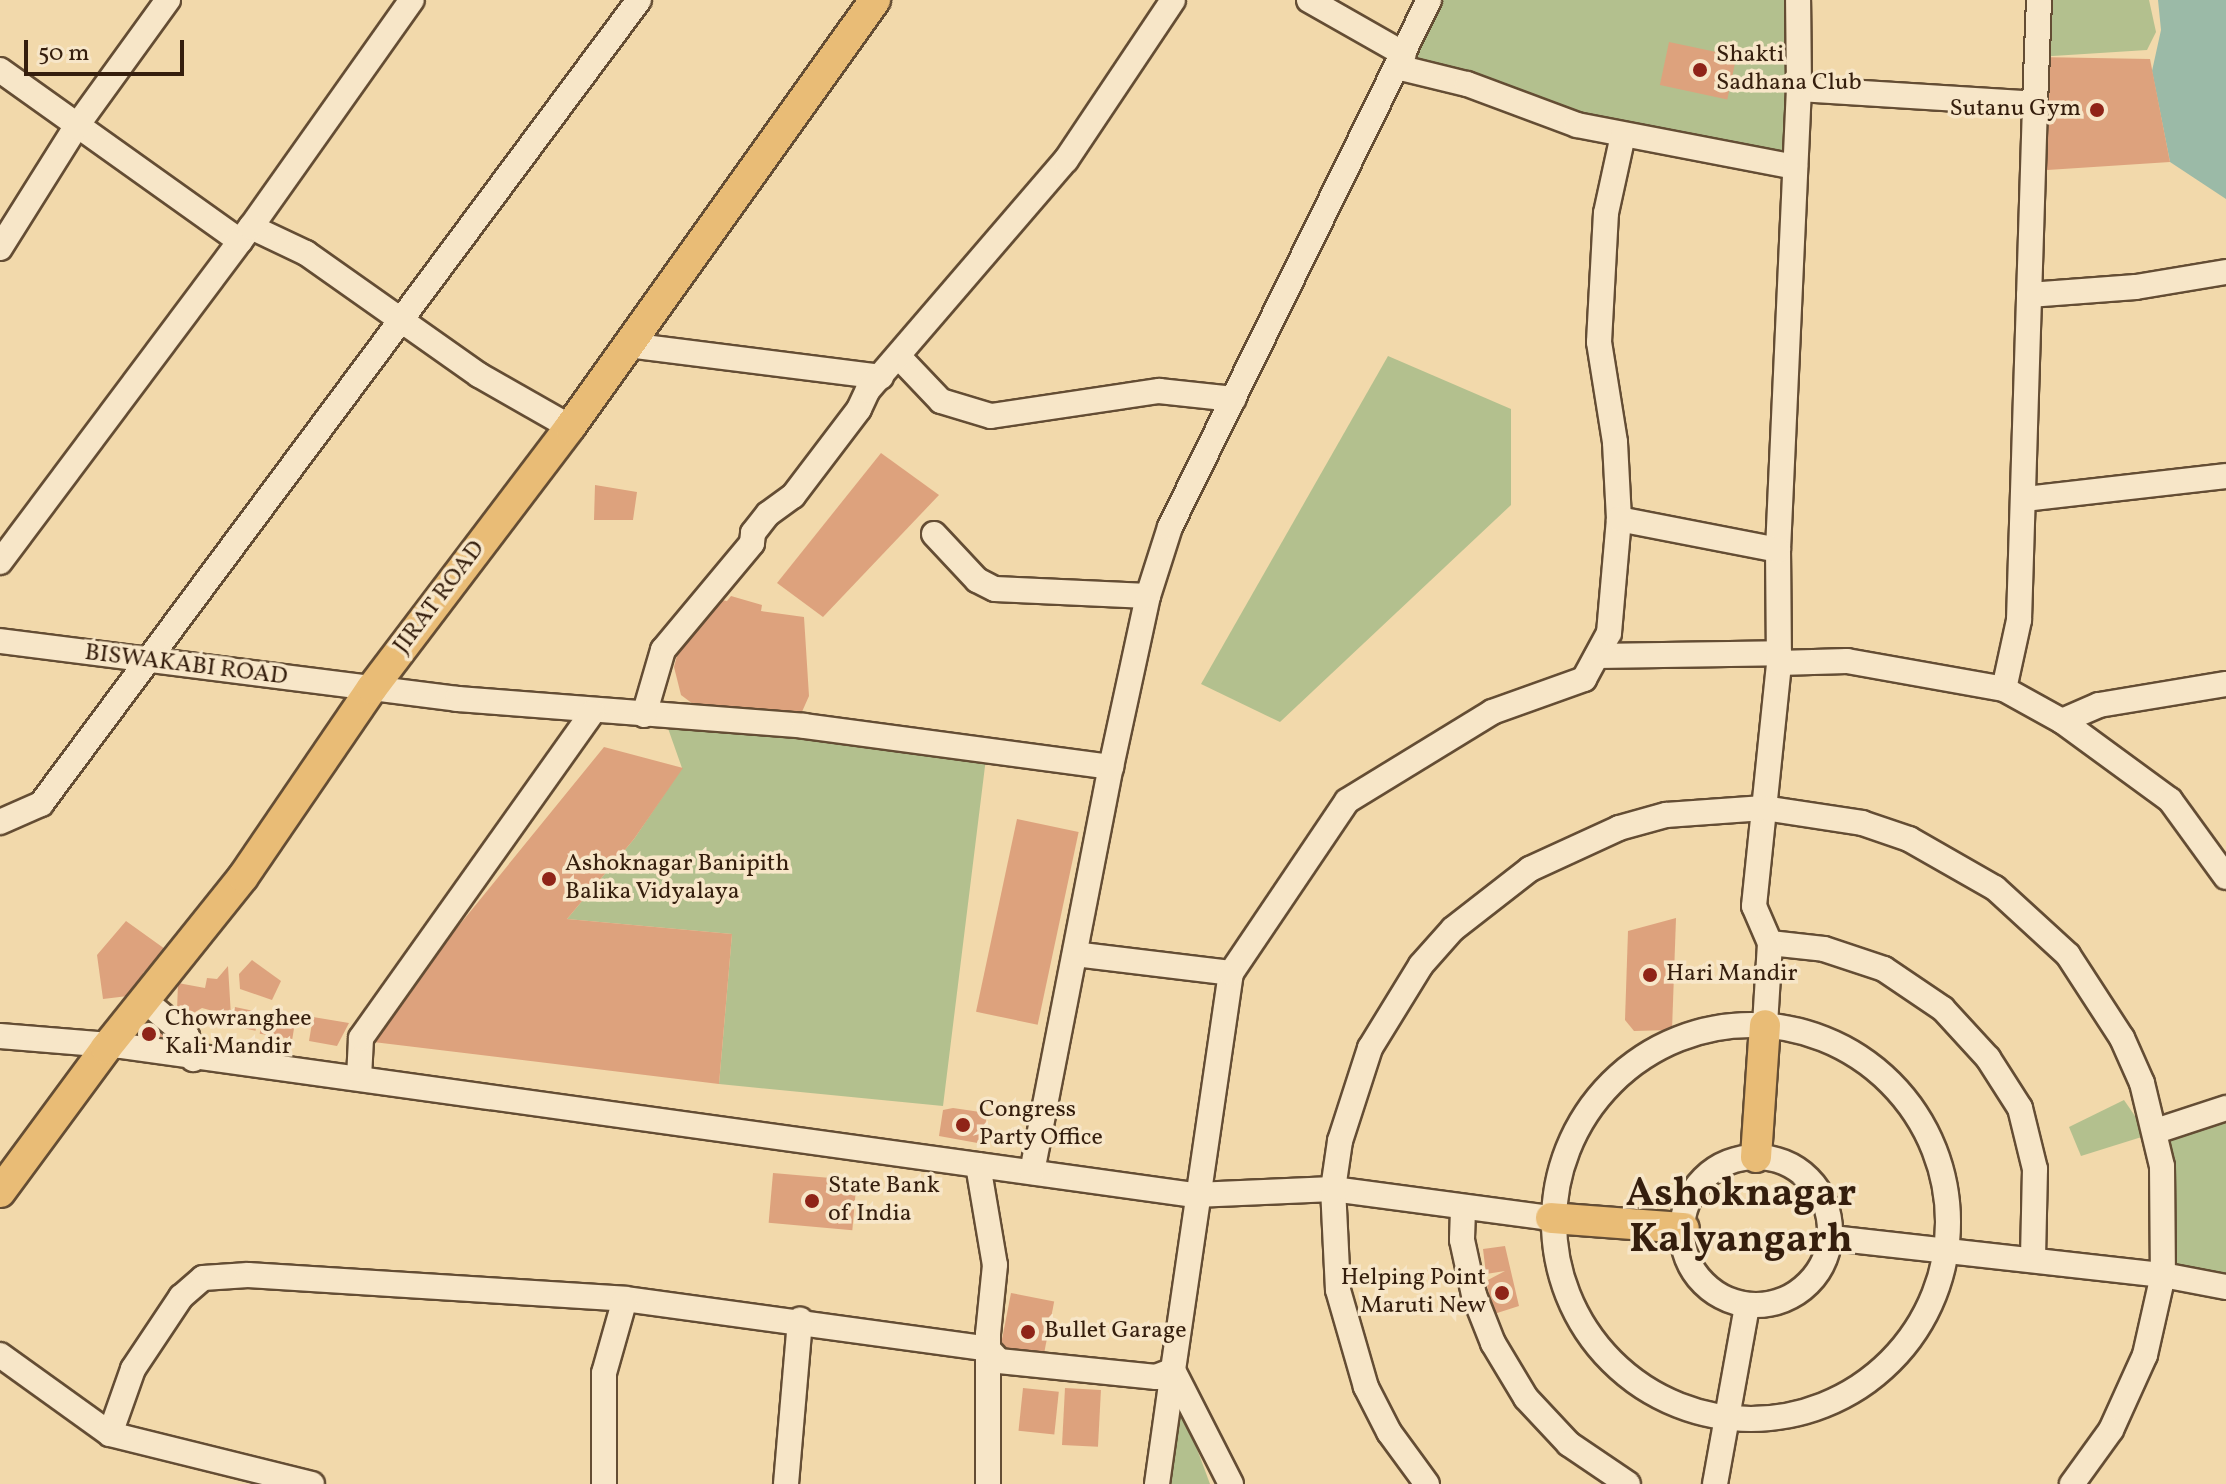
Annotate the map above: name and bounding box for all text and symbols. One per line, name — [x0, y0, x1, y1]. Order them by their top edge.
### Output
scale bar — [28, 24, 188, 74]
text: 50 m — [38, 37, 90, 71]
place label: Shakti Sadhana Club — [1716, 42, 1862, 98]
marker: Shakti Sadhana Club — [1691, 61, 1709, 79]
place label: Sutanu Gym — [1949, 96, 2081, 124]
marker: Sutanu Gym — [2088, 101, 2106, 119]
street label: JIRAT ROAD — [388, 536, 492, 660]
street label: BISWAKABI ROAD — [83, 639, 289, 693]
place label: Ashoknagar Banipith Balika Vidyalaya — [565, 851, 790, 907]
marker: Ashoknagar Banipith Balika Vidyalaya — [540, 870, 558, 888]
place label: Hari Mandir — [1666, 961, 1798, 989]
marker: Hari Mandir — [1641, 966, 1659, 984]
place label: Chowranghee Kali Mandir — [165, 1006, 312, 1062]
marker: Chowranghee Kali Mandir — [140, 1025, 158, 1043]
place label: Congress Party Office — [979, 1097, 1104, 1153]
marker: Congress Party Office — [954, 1116, 972, 1134]
district label: Ashoknagar Kalyangarh — [1626, 1171, 1856, 1265]
place label: State Bank of India — [828, 1173, 940, 1229]
marker: State Bank of India — [803, 1192, 821, 1210]
place label: Helping Point Maruti New — [1341, 1265, 1486, 1321]
marker: Helping Point Maruti New — [1493, 1284, 1511, 1302]
place label: Bullet Garage — [1044, 1318, 1187, 1346]
marker: Bullet Garage — [1019, 1323, 1037, 1341]

